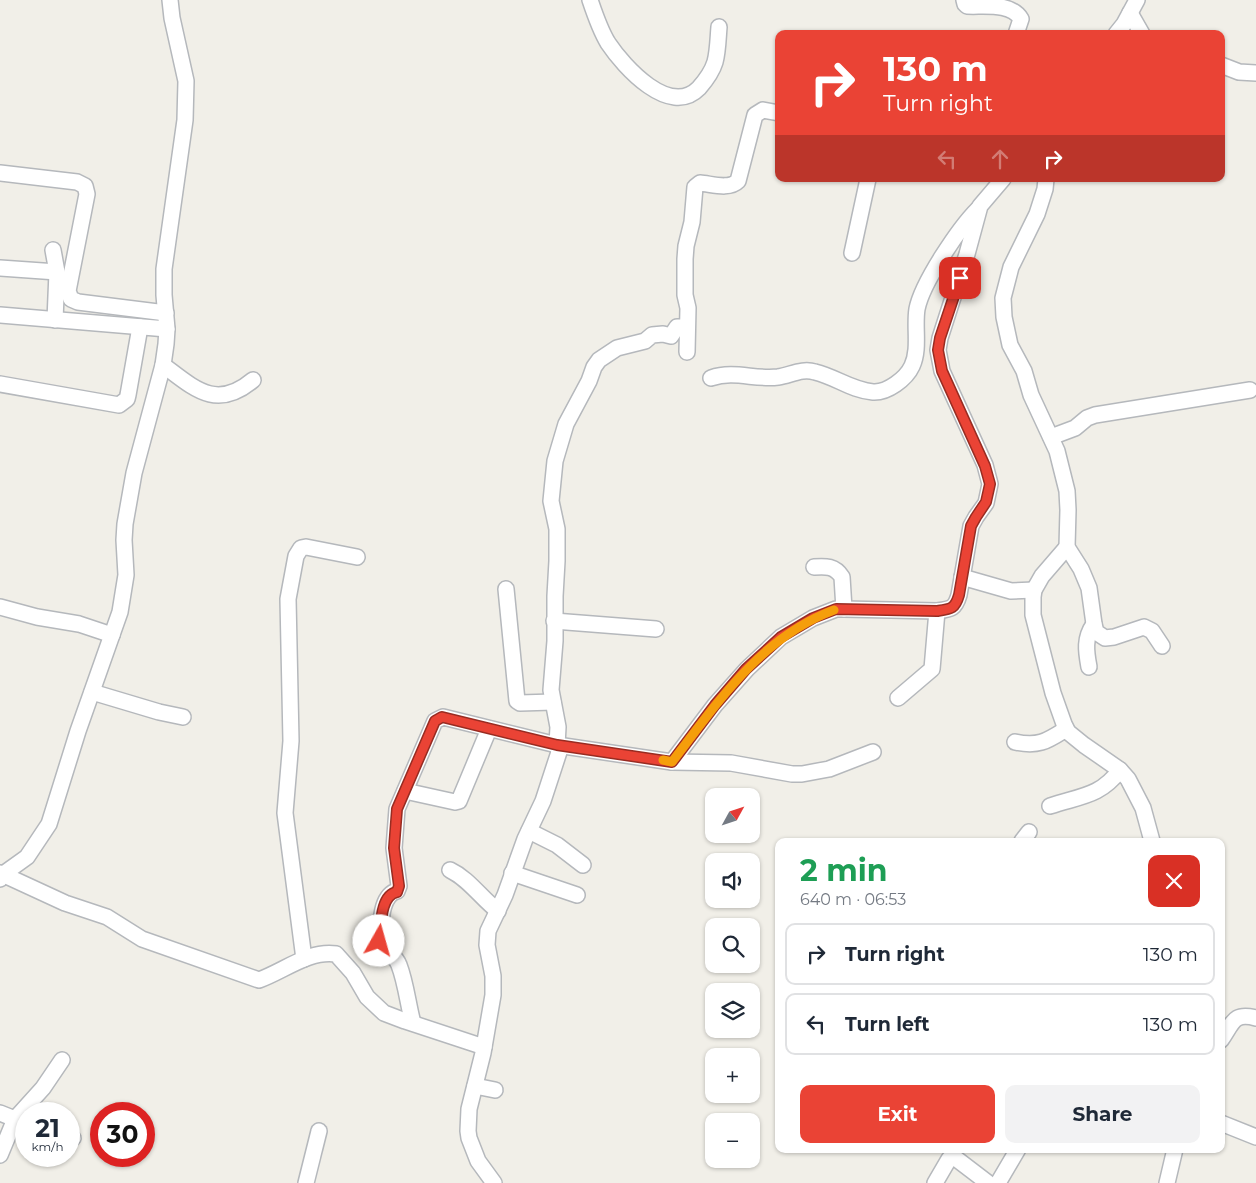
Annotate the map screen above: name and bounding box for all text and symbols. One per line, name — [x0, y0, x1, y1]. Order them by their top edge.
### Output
text: 130 m — [883, 47, 988, 90]
icon: right — [800, 50, 865, 115]
text: Turn right — [883, 90, 993, 117]
icon: left — [933, 145, 961, 173]
icon: ahead — [986, 145, 1014, 173]
icon: right — [1039, 145, 1067, 173]
pin — [939, 257, 981, 299]
icon: arrive — [946, 264, 974, 292]
north arrow — [705, 788, 760, 842]
map controls — [705, 788, 760, 1168]
text: 2 min — [800, 852, 887, 889]
button: sound — [705, 853, 760, 908]
button: close — [1148, 855, 1200, 907]
text: 640 m · 06:53 — [800, 890, 906, 909]
position arrow — [352, 914, 404, 966]
button: search — [705, 918, 760, 973]
icon: right — [802, 940, 830, 968]
text: Turn right — [845, 943, 945, 966]
text: 130 m — [1143, 943, 1198, 966]
button: layers — [705, 983, 760, 1038]
icon: left — [802, 1010, 830, 1038]
text: Turn left — [845, 1013, 930, 1036]
text: 130 m — [1143, 1013, 1198, 1036]
button: + — [705, 1048, 760, 1103]
button: Exit — [800, 1085, 995, 1143]
button: Share — [1005, 1085, 1200, 1143]
speed limit sign: 30 — [90, 1102, 155, 1167]
text: 21 — [35, 1113, 60, 1143]
button: − — [705, 1113, 760, 1168]
text: km/h — [31, 1139, 64, 1154]

